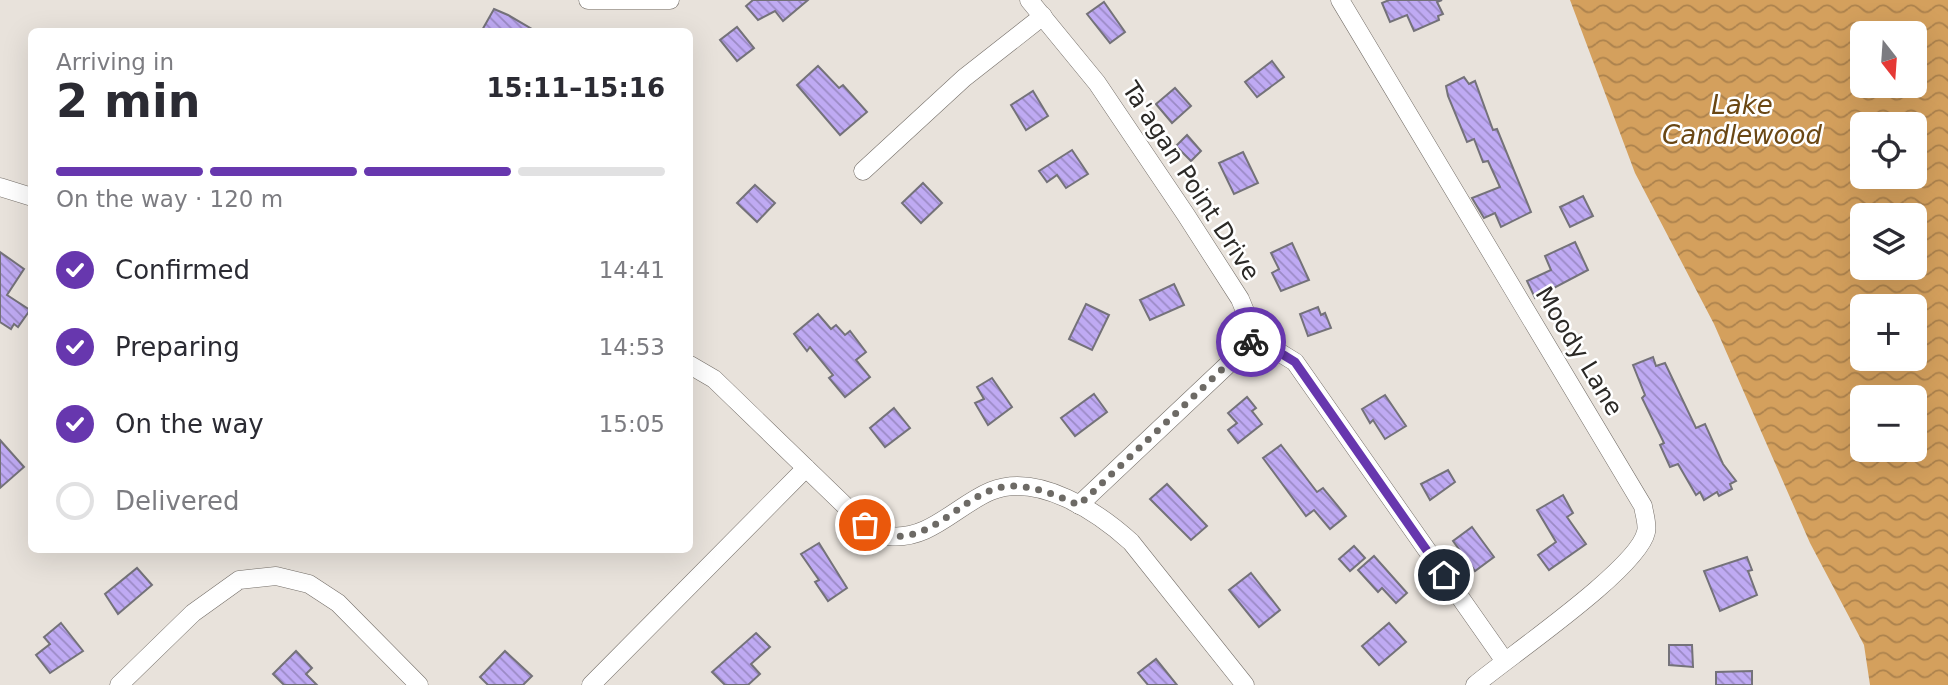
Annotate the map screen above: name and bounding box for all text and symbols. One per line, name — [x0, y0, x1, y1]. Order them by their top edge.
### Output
north arrow — [1850, 21, 1927, 98]
map controls — [1850, 21, 1927, 462]
text: Arriving in — [56, 49, 174, 75]
text: 15:11–15:16 — [486, 73, 665, 103]
text: 2 min — [56, 74, 200, 128]
street label: Ta'agan Point Drive — [1116, 76, 1266, 285]
water label: Lake Candlewood — [1662, 90, 1822, 150]
button: locate — [1850, 112, 1927, 189]
text: On the way · 120 m — [56, 186, 283, 212]
button: layers — [1850, 203, 1927, 280]
icon: check — [56, 251, 94, 289]
text: Confirmed — [115, 255, 250, 285]
text: 14:41 — [599, 257, 665, 283]
street label: Moody Lane — [1530, 282, 1628, 420]
button: + — [1850, 294, 1927, 371]
courier — [1216, 307, 1286, 377]
icon: bike — [1232, 323, 1270, 361]
icon: check — [56, 328, 94, 366]
text: Preparing — [115, 332, 240, 362]
text: 14:53 — [599, 334, 665, 360]
button: − — [1850, 385, 1927, 462]
icon: check — [56, 405, 94, 443]
text: On the way — [115, 409, 264, 439]
text: 15:05 — [599, 411, 665, 437]
text: Delivered — [115, 486, 239, 516]
pin — [835, 495, 895, 555]
icon: bag — [846, 506, 884, 544]
pin — [1414, 545, 1474, 605]
icon: home — [1425, 556, 1463, 594]

